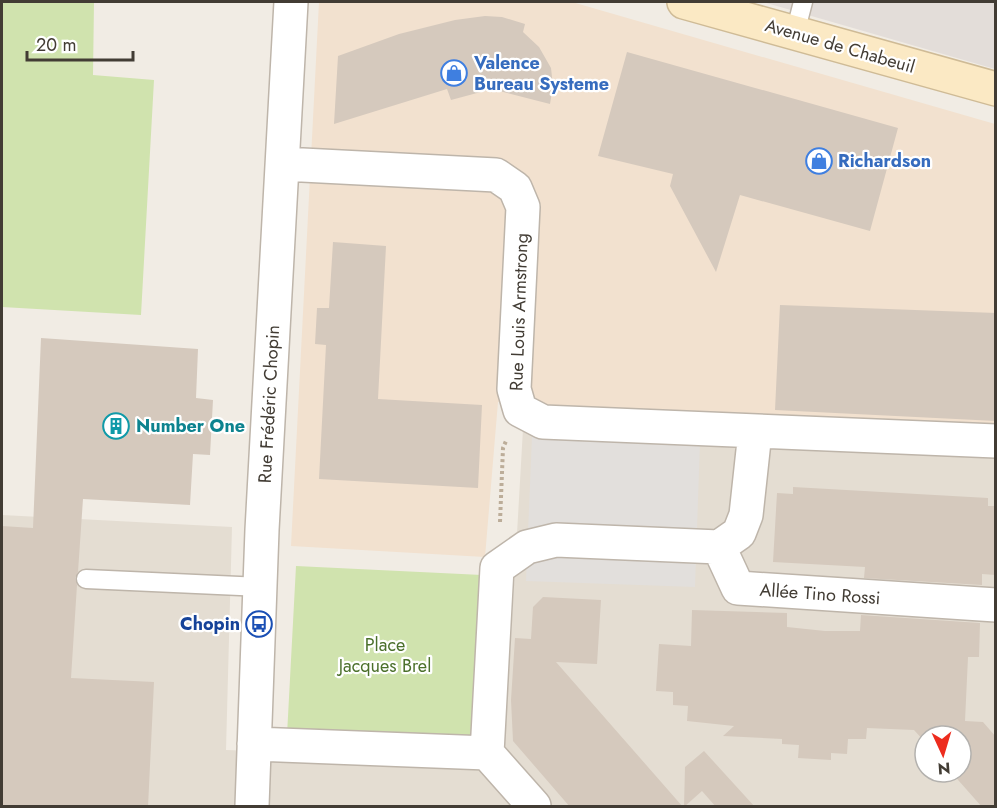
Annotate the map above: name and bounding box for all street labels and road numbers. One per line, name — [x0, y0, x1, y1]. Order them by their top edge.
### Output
street label: Avenue de Chabeuil — [762, 12, 918, 80]
street label: Rue Louis Armstrong — [503, 233, 535, 391]
street label: Rue Frédéric Chopin — [252, 324, 286, 484]
street label: Allée Tino Rossi — [759, 577, 881, 611]

